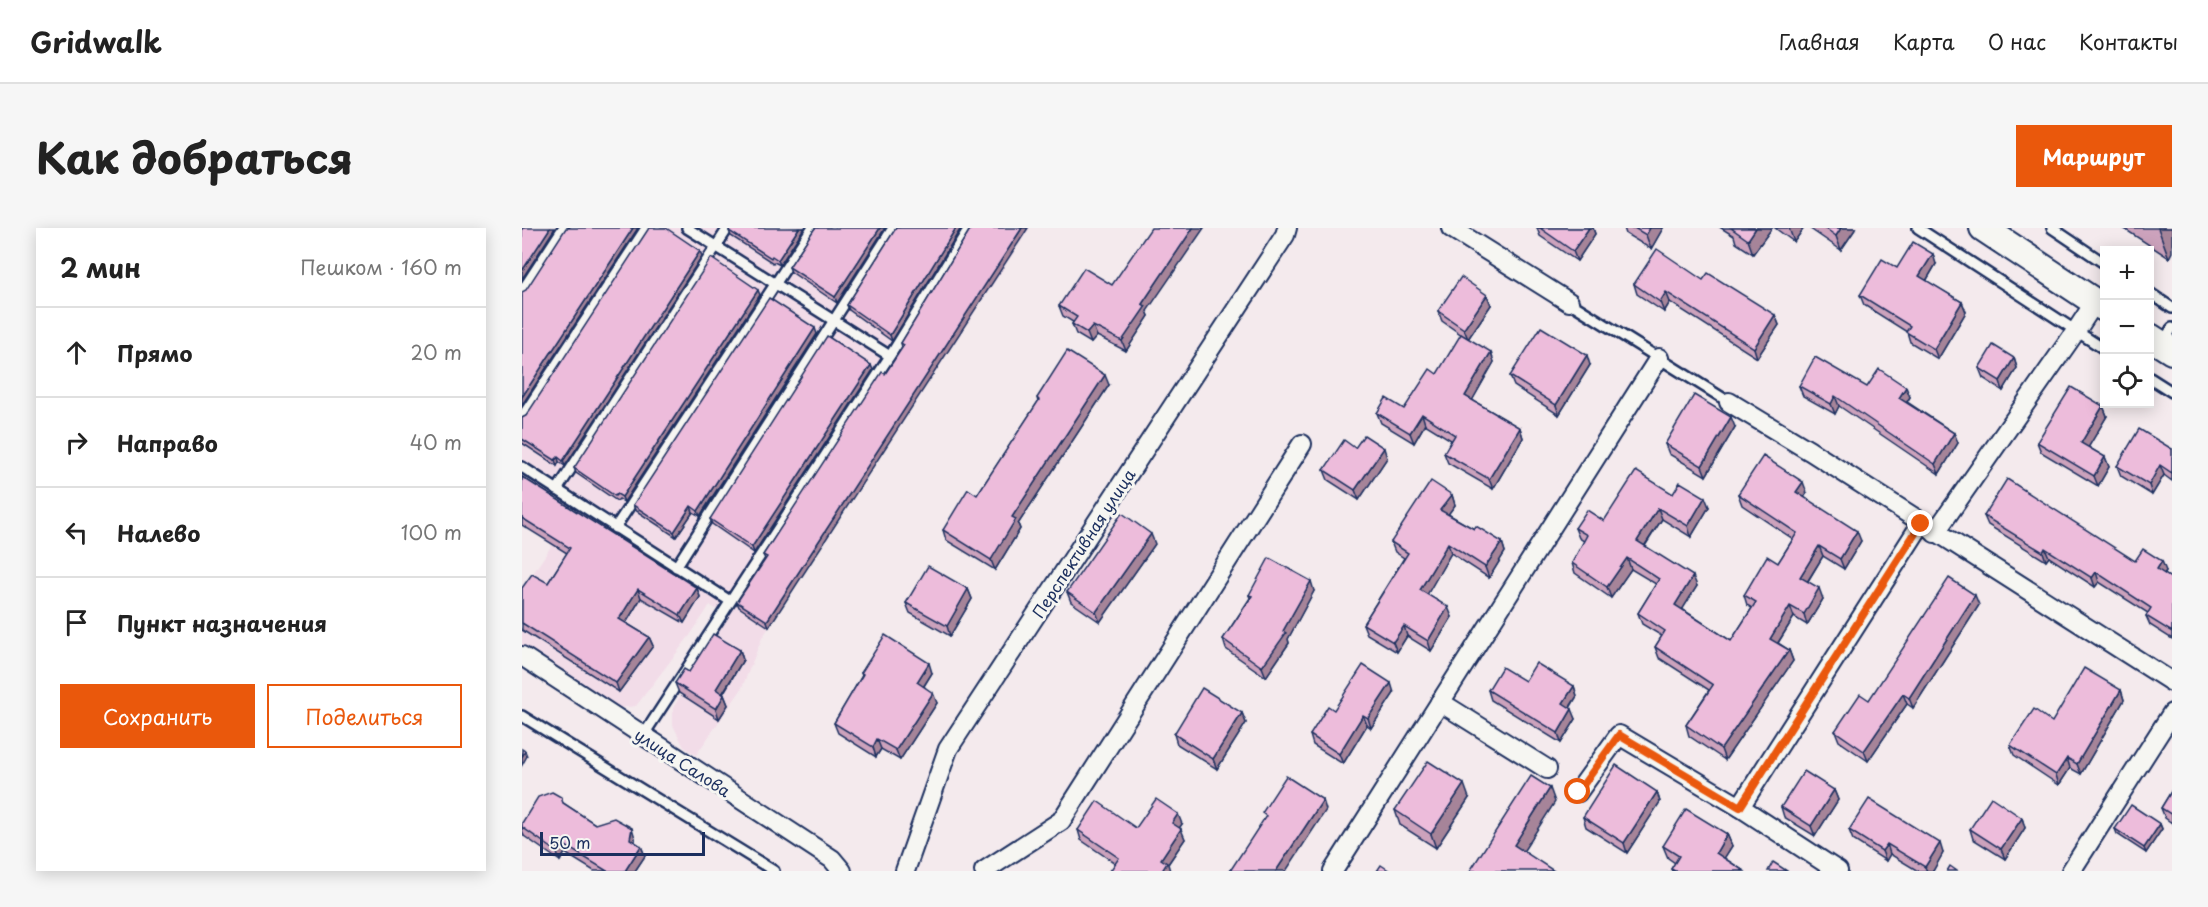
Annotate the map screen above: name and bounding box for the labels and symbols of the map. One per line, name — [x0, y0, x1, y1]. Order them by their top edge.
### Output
street label: Перспективная улица — [1026, 464, 1140, 622]
route end — [1907, 510, 1933, 536]
street label: улица Салова — [630, 722, 736, 802]
route start — [1564, 778, 1590, 804]
scale bar — [540, 829, 705, 856]

